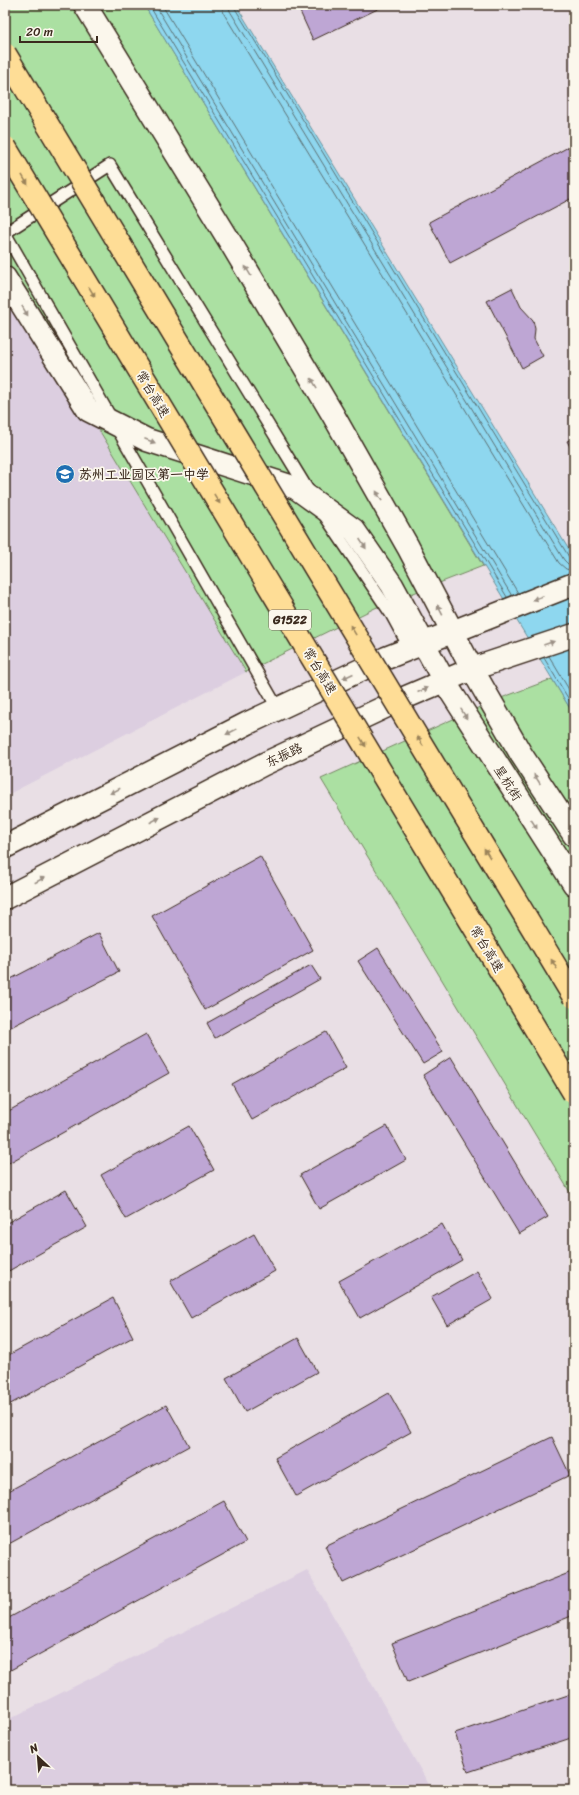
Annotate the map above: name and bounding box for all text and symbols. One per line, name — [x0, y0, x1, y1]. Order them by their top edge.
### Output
scale bar — [20, 18, 97, 44]
text: 20 m — [26, 21, 53, 43]
one-way arrow — [21, 175, 29, 185]
one-way arrow — [244, 265, 251, 277]
one-way arrow — [89, 286, 96, 298]
one-way arrow — [21, 306, 29, 316]
street label: 常台高速 — [130, 366, 176, 422]
one-way arrow — [311, 377, 318, 389]
one-way arrow — [144, 438, 156, 444]
school or university icon: 苏州工业园区第一中学 — [54, 463, 76, 485]
place label: 苏州工业园区第一中学 — [79, 463, 209, 486]
one-way arrow — [376, 490, 382, 501]
one-way arrow — [213, 494, 221, 504]
one-way arrow — [359, 538, 367, 549]
one-way arrow — [531, 595, 543, 601]
one-way arrow — [437, 604, 444, 616]
road number: G1522 — [269, 610, 311, 630]
one-way arrow — [349, 624, 356, 636]
one-way arrow — [543, 640, 555, 646]
street label: 常台高速 — [297, 643, 343, 699]
one-way arrow — [343, 673, 354, 679]
one-way arrow — [418, 687, 429, 693]
one-way arrow — [461, 708, 468, 720]
one-way arrow — [225, 729, 237, 735]
one-way arrow — [416, 735, 423, 747]
street label: 东振路 — [261, 736, 307, 774]
one-way arrow — [360, 736, 367, 748]
street label: 星杭街 — [488, 760, 528, 806]
one-way arrow — [534, 773, 541, 785]
one-way arrow — [109, 788, 121, 794]
one-way arrow — [150, 817, 161, 824]
one-way arrow — [531, 818, 538, 830]
one-way arrow — [483, 847, 490, 859]
one-way arrow — [34, 877, 45, 883]
street label: 常台高速 — [464, 921, 510, 977]
one-way arrow — [550, 959, 558, 969]
north arrow — [18, 1737, 58, 1777]
text: N — [25, 1738, 42, 1759]

